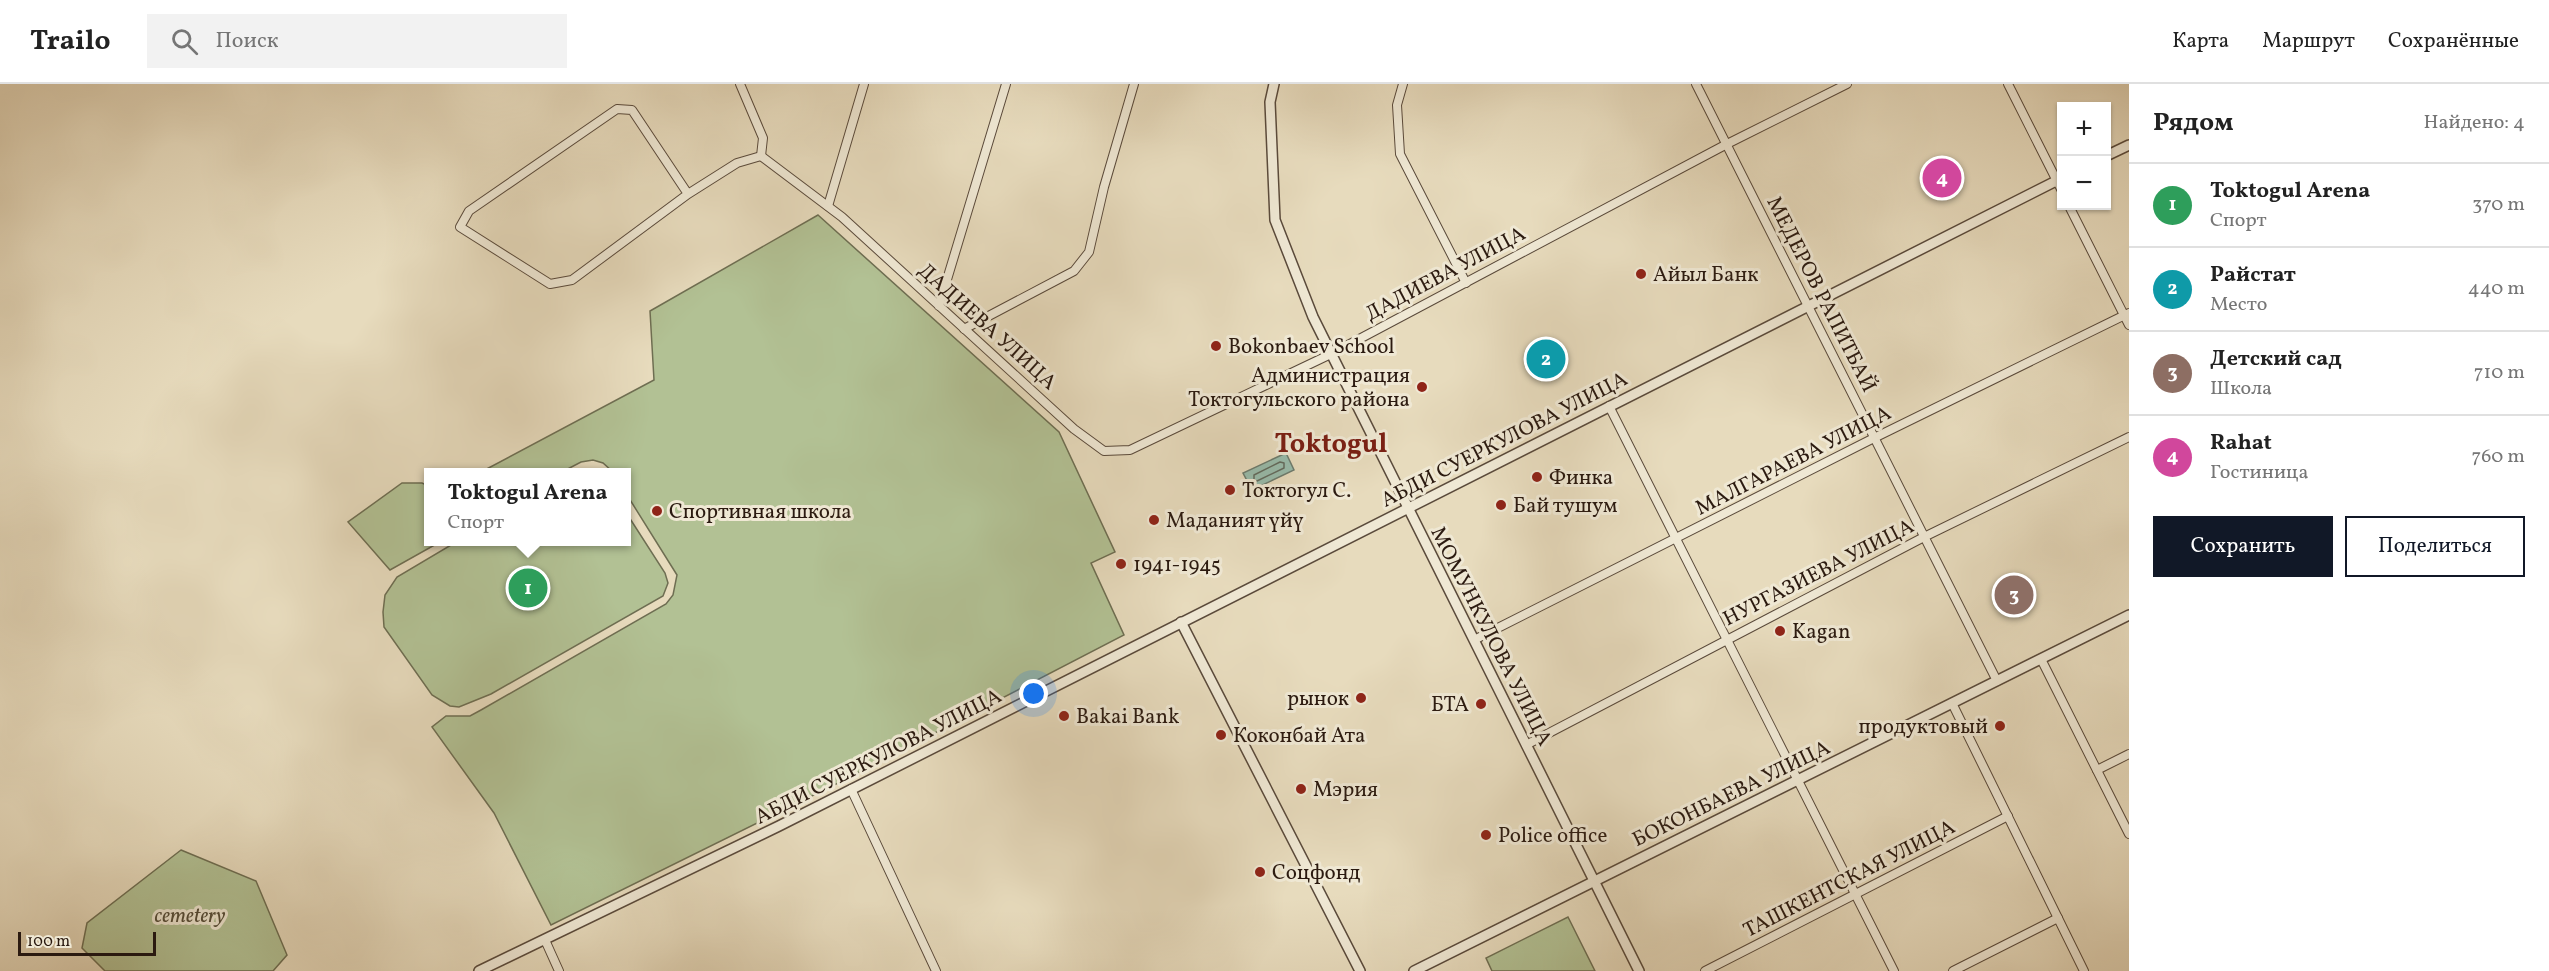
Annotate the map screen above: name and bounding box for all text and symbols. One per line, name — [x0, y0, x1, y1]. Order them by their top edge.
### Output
search box — [147, 14, 567, 68]
text: Trailo — [30, 22, 111, 61]
icon: search — [168, 25, 201, 58]
text: Поиск — [216, 26, 279, 57]
text: Карта — [2172, 27, 2229, 56]
text: Маршрут — [2262, 27, 2355, 56]
text: Сохранённые — [2388, 27, 2519, 56]
map controls — [2057, 102, 2111, 210]
button: + — [2057, 102, 2111, 156]
text: Рядом — [2153, 105, 2233, 141]
text: Найдено: 4 — [2424, 109, 2525, 137]
pin: 4 — [1922, 156, 1962, 200]
button: − — [2057, 156, 2111, 210]
text: Toktogul Arena — [2210, 176, 2370, 207]
text: 1 — [2168, 191, 2177, 219]
text: 370 m — [2472, 191, 2525, 219]
street label: МЕДЕРОВ РАПИТБАЙ — [1759, 192, 1883, 398]
text: Спорт — [2210, 207, 2267, 235]
street label: ДАДИЕВА УЛИЦА — [1360, 220, 1531, 329]
street label: ДАДИЕВА УЛИЦА — [911, 257, 1063, 397]
text: Райстат — [2210, 260, 2296, 291]
place label: Айыл Банк — [1653, 261, 1758, 290]
marker: Айыл Банк — [1634, 267, 1648, 281]
text: 2 — [2167, 275, 2178, 303]
text: 440 m — [2468, 275, 2525, 303]
text: Место — [2210, 291, 2267, 319]
place label: Bokonbaev School — [1228, 333, 1395, 362]
pin: 2 — [1526, 336, 1566, 382]
marker: Bokonbaev School — [1209, 339, 1223, 353]
text: Детский сад — [2210, 344, 2342, 375]
text: 3 — [2167, 359, 2178, 387]
text: 710 m — [2474, 359, 2525, 387]
place label: Администрация Токтогульского района — [1188, 362, 1410, 415]
street label: АБДИ СУЕРКУЛОВА УЛИЦА — [1376, 365, 1633, 515]
text: Школа — [2210, 375, 2272, 403]
marker: Администрация Токтогульского района — [1415, 380, 1429, 394]
street label: МАЛГАРАЕВА УЛИЦА — [1691, 399, 1897, 523]
district label: Toktogul — [1275, 426, 1388, 464]
text: Rahat — [2210, 428, 2272, 459]
text: 4 — [2166, 443, 2179, 471]
text: 760 m — [2471, 443, 2525, 471]
text: Гостиница — [2210, 459, 2308, 487]
place label: Финка — [1549, 464, 1613, 493]
popup — [424, 468, 631, 546]
marker: Финка — [1530, 470, 1544, 484]
place label: Токтогул С. — [1242, 477, 1351, 506]
text: Toktogul Arena — [447, 478, 608, 509]
marker: Токтогул С. — [1223, 483, 1237, 497]
place label: Бай тушум — [1513, 492, 1617, 521]
place label: Спортивная школа — [669, 498, 852, 527]
marker: Бай тушум — [1494, 498, 1508, 512]
marker: Спортивная школа — [650, 504, 664, 518]
place label: Маданият үйү — [1166, 507, 1304, 536]
text: Спорт — [447, 509, 504, 537]
street label: НУРГАЗИЕВА УЛИЦА — [1718, 512, 1919, 634]
marker: Маданият үйү — [1147, 513, 1161, 527]
button: Сохранить — [2153, 516, 2333, 577]
button: Поделиться — [2345, 516, 2525, 577]
street label: МОМУНКУЛОВА УЛИЦА — [1423, 522, 1559, 752]
place label: 1941-1945 — [1133, 551, 1221, 580]
marker: 1941-1945 — [1114, 557, 1128, 571]
pin: 1 — [508, 566, 548, 610]
pin: 3 — [1994, 572, 2034, 618]
place label: Kagan — [1792, 618, 1850, 647]
marker: Kagan — [1773, 624, 1787, 638]
your location — [1019, 679, 1048, 708]
street label: АБДИ СУЕРКУЛОВА УЛИЦА — [750, 682, 1007, 832]
place label: рынок — [1287, 685, 1349, 714]
marker: рынок — [1354, 691, 1368, 705]
place label: БТА — [1431, 691, 1469, 720]
marker: БТА — [1474, 697, 1488, 711]
place label: Bakai Bank — [1076, 703, 1180, 732]
marker: Bakai Bank — [1057, 709, 1071, 723]
place label: продуктовый — [1858, 713, 1988, 742]
marker: продуктовый — [1993, 719, 2007, 733]
place label: Коконбай Ата — [1233, 722, 1366, 751]
marker: Коконбай Ата — [1214, 728, 1228, 742]
street label: БОКОНБАЕВА УЛИЦА — [1628, 734, 1836, 855]
place label: Мэрия — [1313, 776, 1378, 805]
marker: Мэрия — [1294, 782, 1308, 796]
street label: ТАШКЕНТСКАЯ УЛИЦА — [1739, 813, 1961, 945]
place label: Police office — [1498, 822, 1607, 851]
marker: Police office — [1479, 828, 1493, 842]
place label: Соцфонд — [1272, 859, 1361, 888]
marker: Соцфонд — [1253, 865, 1267, 879]
park label: cemetery — [155, 902, 226, 931]
scale bar — [18, 929, 156, 956]
text: 100 m — [27, 931, 70, 953]

